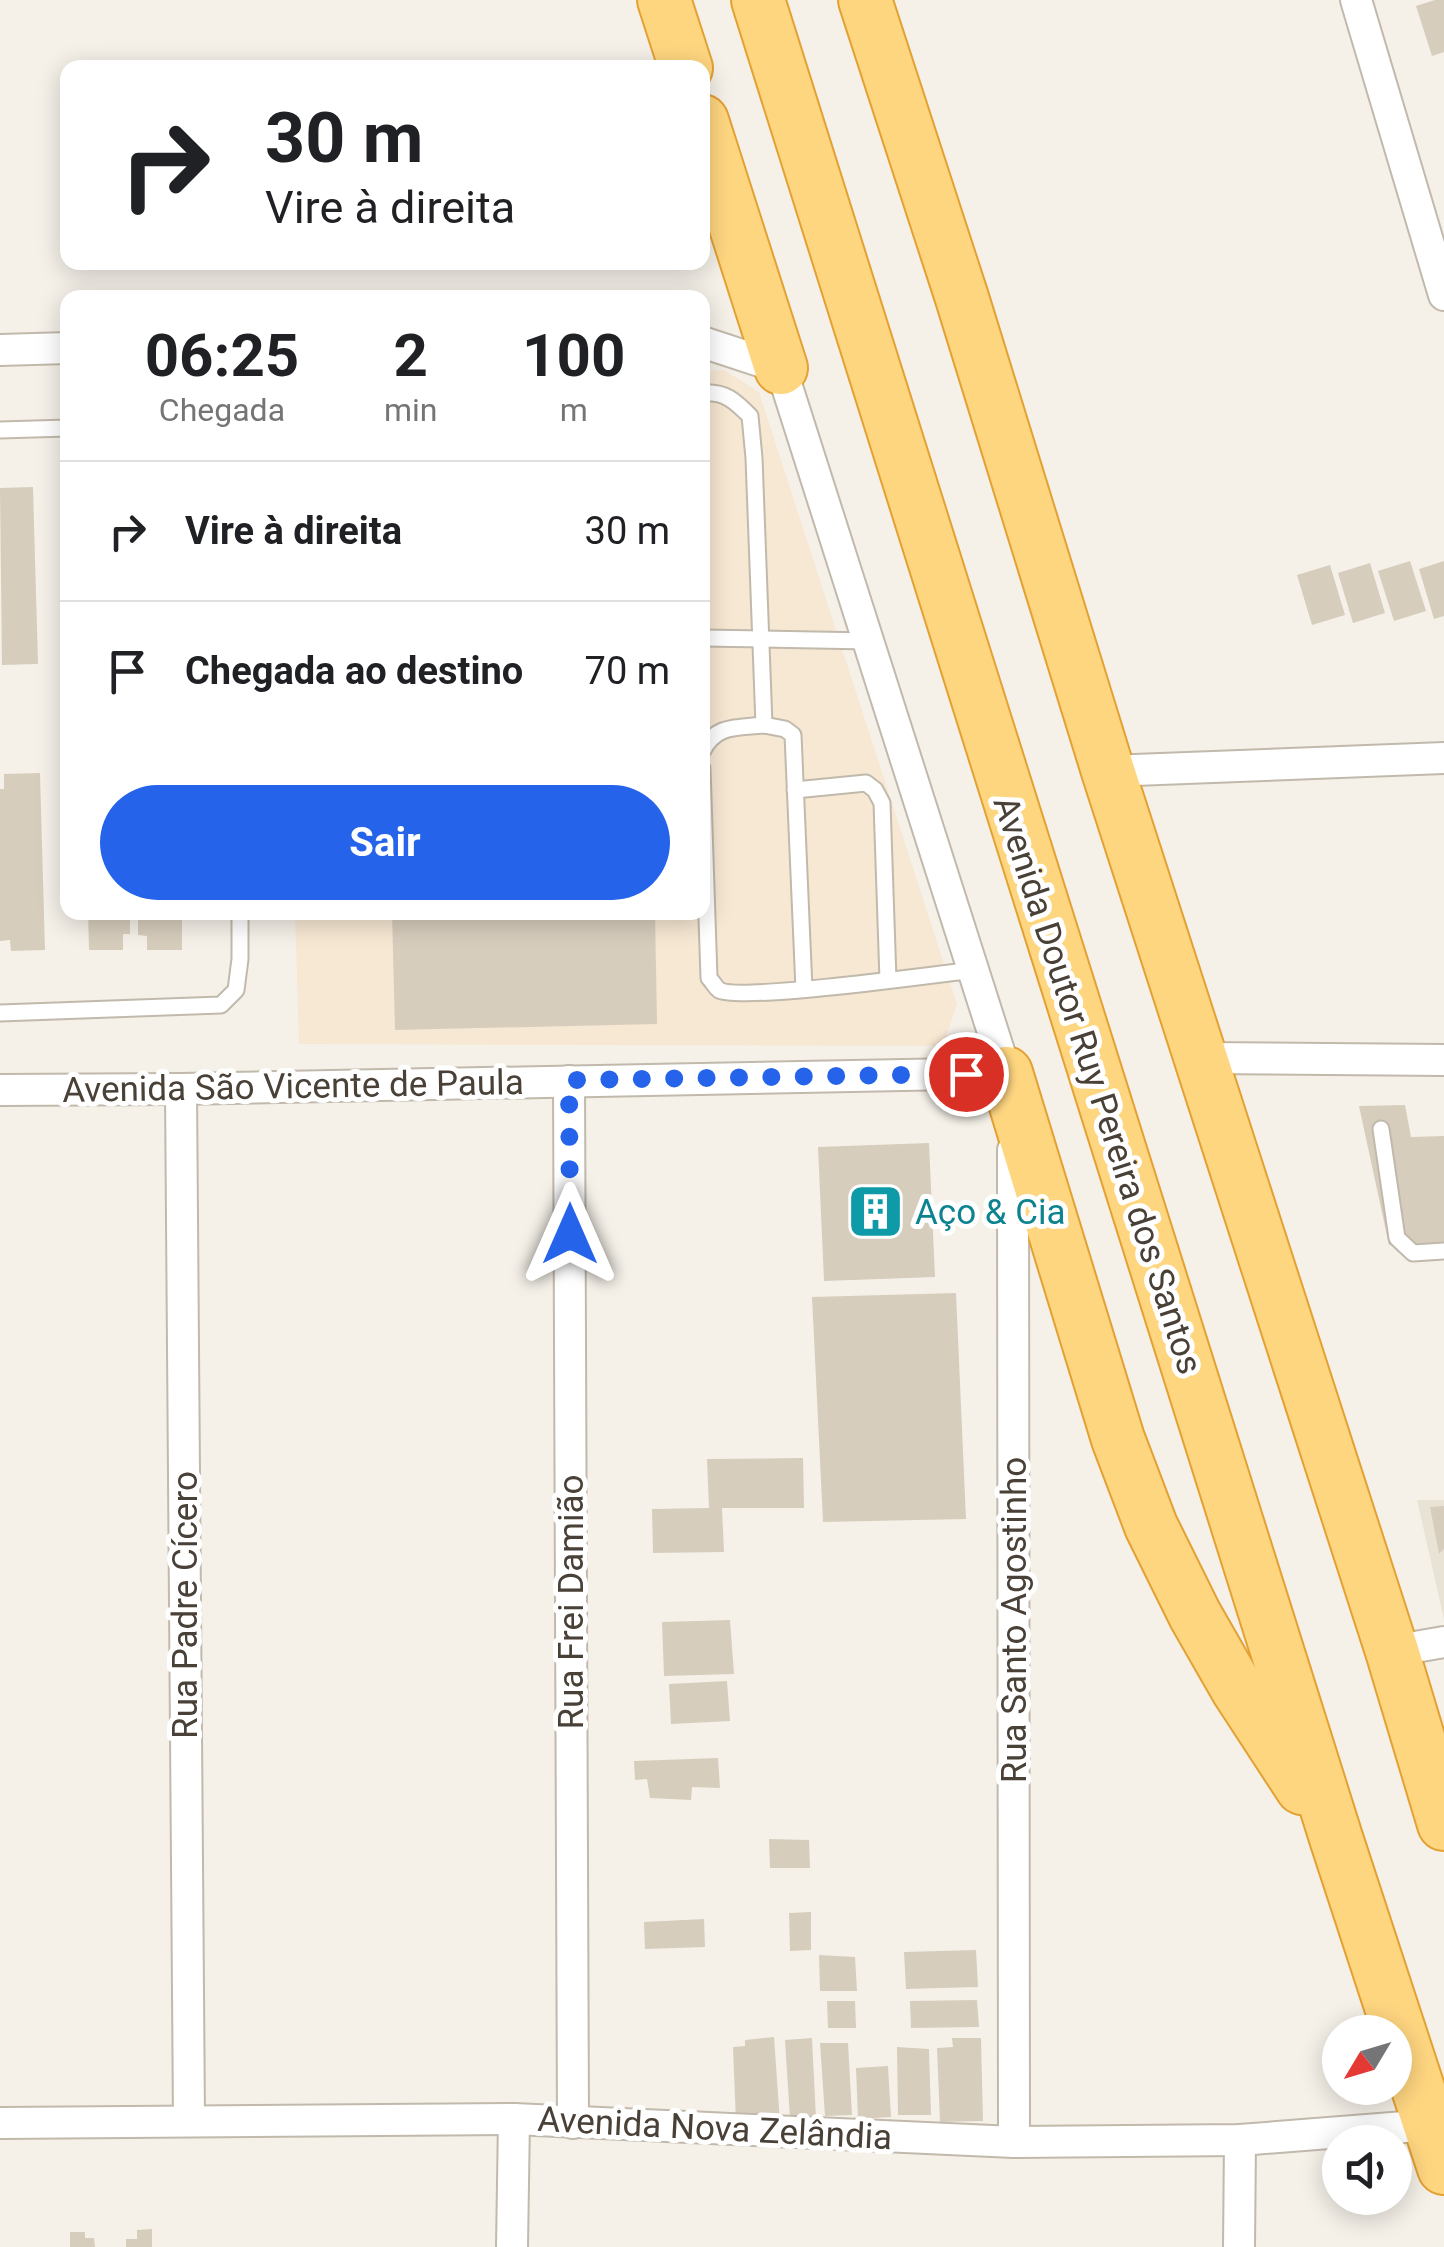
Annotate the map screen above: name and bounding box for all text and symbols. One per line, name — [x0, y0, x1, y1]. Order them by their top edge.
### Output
text: 30 m — [265, 97, 423, 179]
icon: right — [100, 100, 230, 230]
text: Vire à direita — [265, 181, 515, 234]
text: 06:25 — [145, 320, 299, 391]
text: 2 — [393, 320, 428, 391]
text: 100 — [522, 320, 625, 391]
text: Chegada — [159, 391, 285, 429]
text: min — [384, 391, 437, 429]
text: m — [560, 391, 588, 429]
icon: right — [100, 504, 155, 559]
text: Vire à direita — [185, 509, 402, 553]
text: 30 m — [585, 509, 670, 553]
icon: arrive — [100, 644, 155, 699]
text: Chegada ao destino — [185, 649, 523, 693]
text: 70 m — [585, 649, 670, 693]
button: Sair — [100, 785, 670, 900]
street label: Avenida Doutor Ruy Pereira dos Santos — [985, 791, 1211, 1379]
pin — [924, 1032, 1009, 1117]
icon: arrive — [939, 1047, 994, 1102]
street label: Avenida São Vicente de Paula — [62, 1062, 524, 1111]
position arrow — [518, 1182, 622, 1286]
building icon: Aço & Cia — [846, 1182, 906, 1242]
place label: Aço & Cia — [915, 1192, 1066, 1233]
street label: Rua Santo Agostinho — [994, 1457, 1035, 1783]
street label: Rua Padre Cícero — [165, 1471, 206, 1739]
street label: Rua Frei Damião — [551, 1475, 592, 1729]
north arrow — [1322, 2015, 1412, 2105]
map controls — [1322, 2015, 1412, 2215]
street label: Avenida Nova Zelândia — [537, 2099, 893, 2158]
button: sound — [1322, 2125, 1412, 2215]

